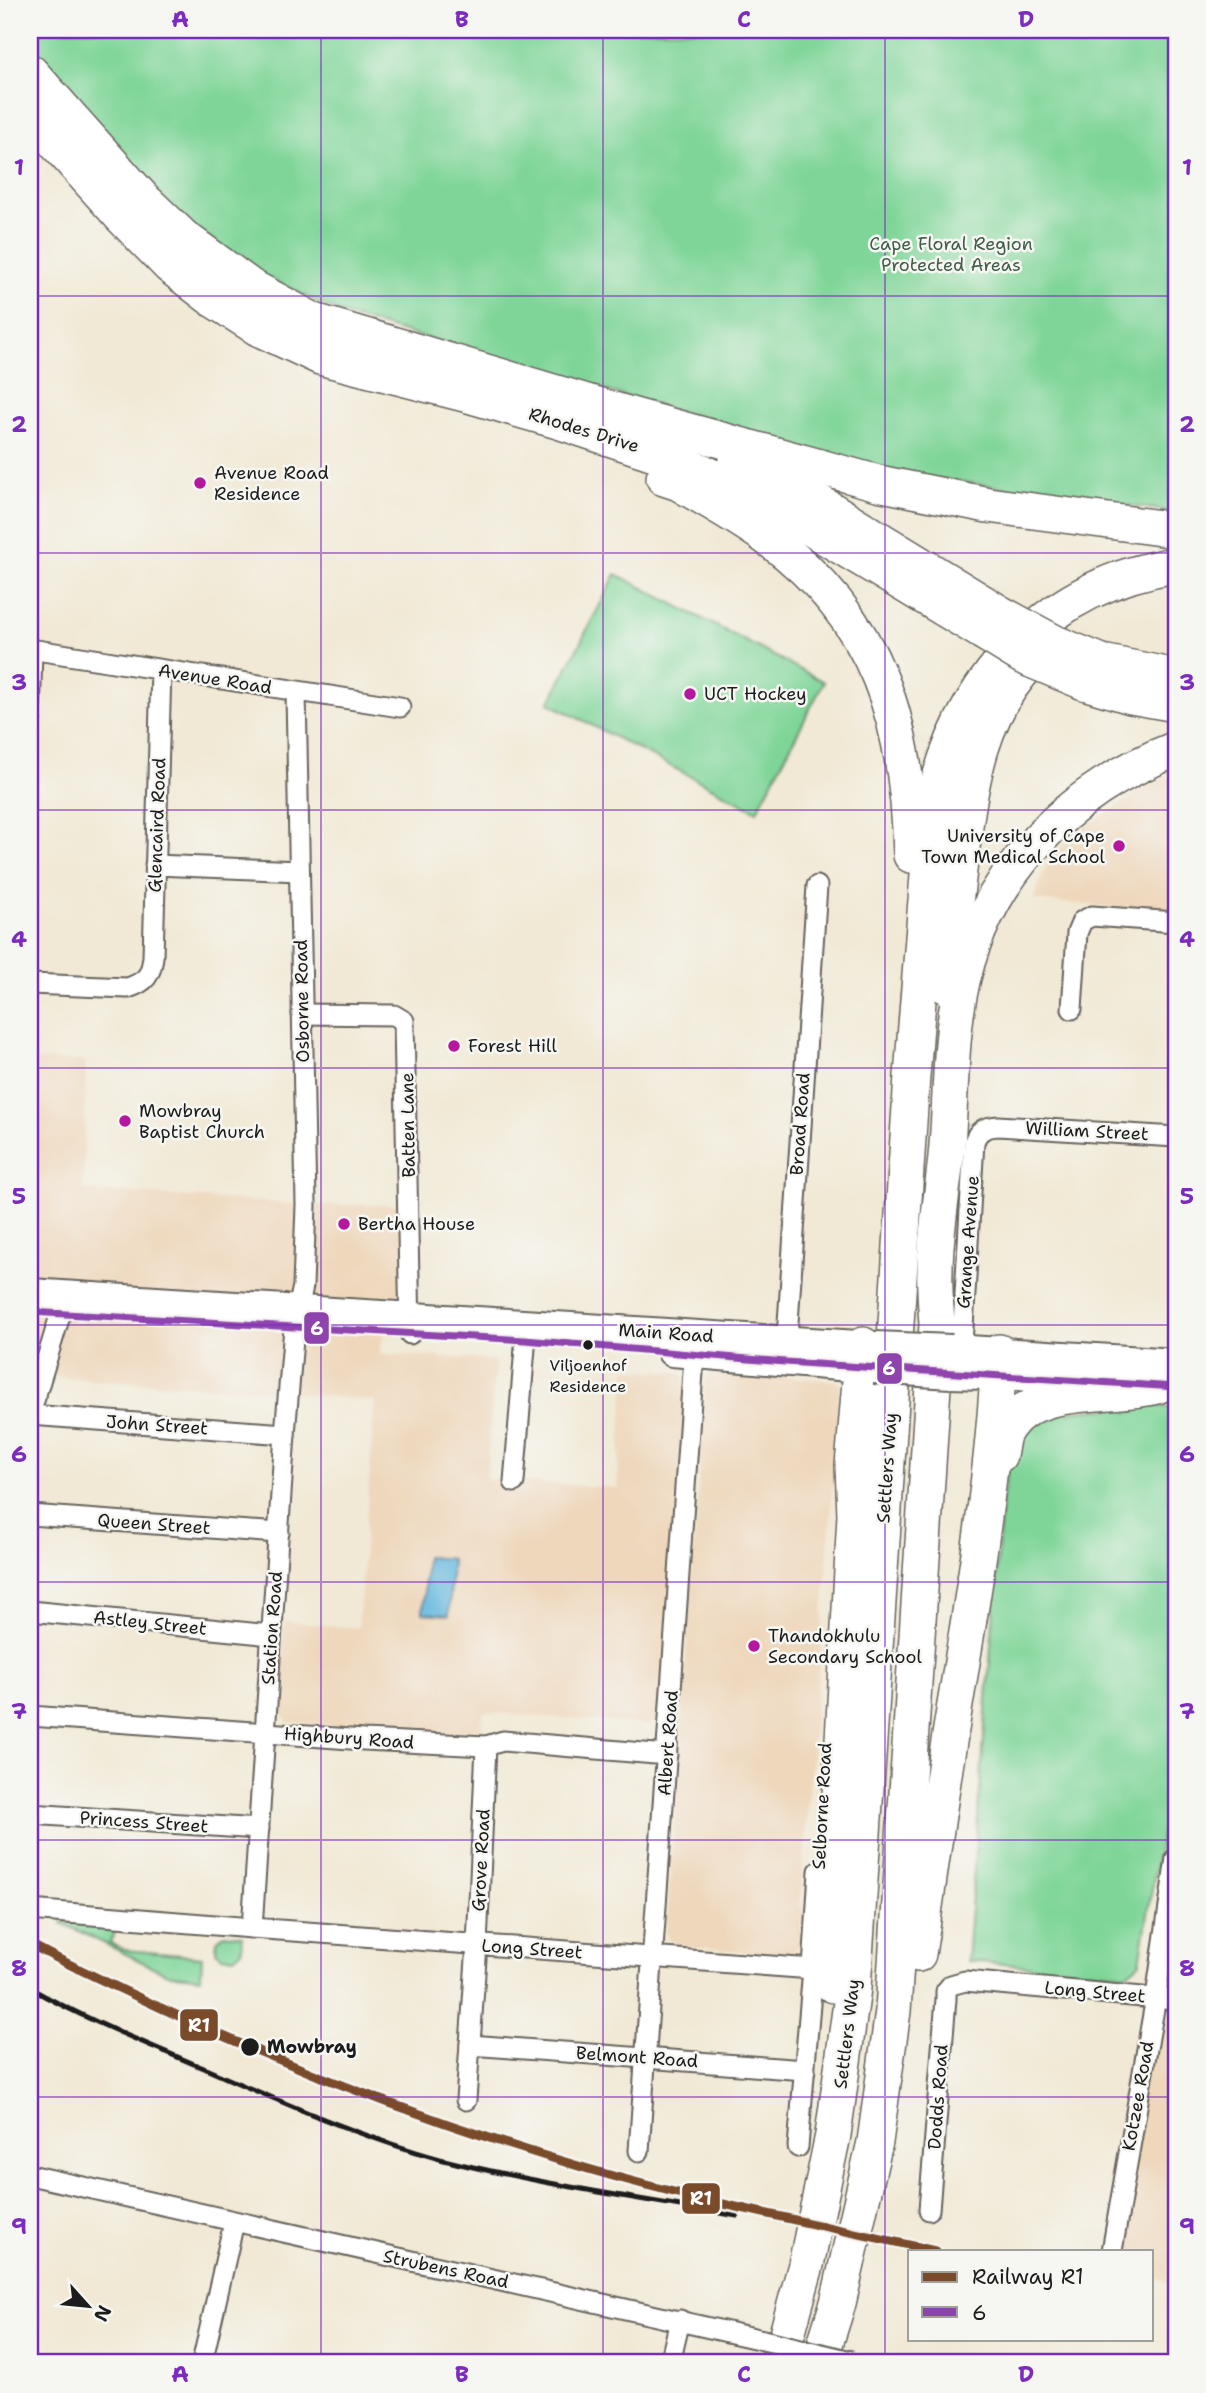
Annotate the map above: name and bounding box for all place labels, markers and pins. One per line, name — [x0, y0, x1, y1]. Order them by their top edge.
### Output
place label: Avenue Road Residence — [214, 461, 329, 506]
marker: Avenue Road Residence — [192, 475, 208, 491]
place label: UCT Hockey — [704, 682, 807, 706]
marker: UCT Hockey — [682, 686, 698, 702]
place label: University of Cape Town Medical School — [921, 824, 1106, 869]
marker: University of Cape Town Medical School — [1111, 838, 1127, 854]
place label: Forest Hill — [468, 1034, 557, 1058]
marker: Forest Hill — [446, 1038, 462, 1054]
place label: Mowbray Baptist Church — [139, 1099, 265, 1144]
marker: Mowbray Baptist Church — [117, 1113, 133, 1129]
place label: Bertha House — [358, 1212, 475, 1236]
marker: Bertha House — [336, 1216, 352, 1232]
marker: Viljoenhof Residence — [581, 1338, 595, 1352]
place label: Viljoenhof Residence — [549, 1355, 628, 1397]
place label: Thandokhulu Secondary School — [768, 1624, 922, 1669]
marker: Thandokhulu Secondary School — [746, 1638, 762, 1654]
place label: Mowbray — [267, 2035, 357, 2059]
marker: Mowbray — [239, 2036, 261, 2058]

